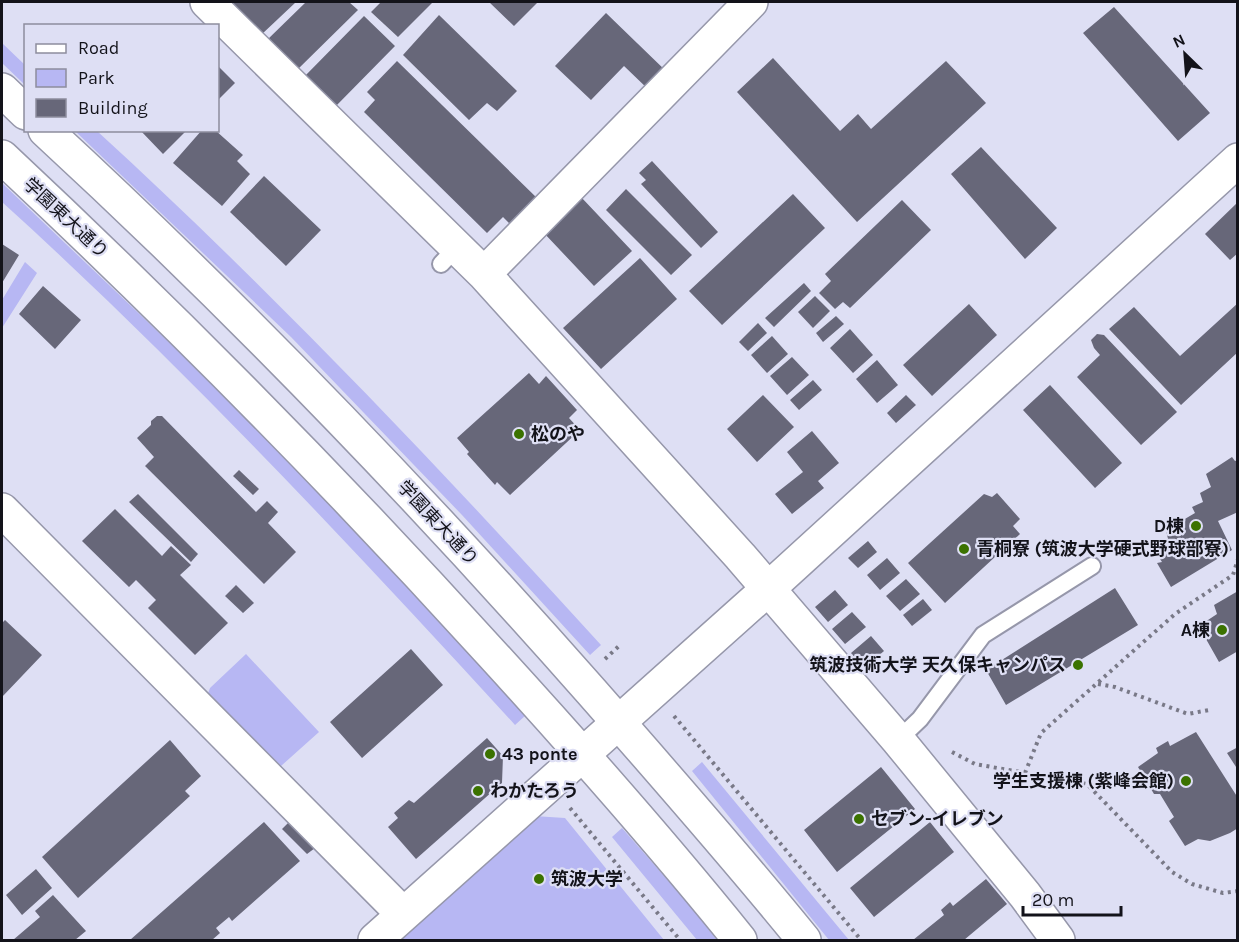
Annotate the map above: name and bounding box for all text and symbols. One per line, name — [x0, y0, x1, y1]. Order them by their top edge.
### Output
legend — [24, 24, 219, 132]
north arrow — [1155, 24, 1215, 84]
text: N — [1170, 30, 1188, 52]
text: Road — [78, 37, 119, 59]
text: Park — [78, 67, 115, 89]
text: Building — [78, 97, 148, 119]
street label: 学園東大通り — [19, 173, 113, 263]
place label: 松のや — [531, 423, 585, 445]
marker: 松のや — [512, 427, 526, 441]
street label: 学園東大通り — [393, 476, 483, 570]
place label: D棟 — [1154, 515, 1184, 537]
marker: D棟 — [1189, 519, 1203, 533]
place label: 青桐寮 (筑波大学硬式野球部寮) — [976, 538, 1229, 560]
marker: 青桐寮 (筑波大学硬式野球部寮) — [957, 542, 971, 556]
place label: A棟 — [1181, 619, 1210, 641]
marker: A棟 — [1215, 623, 1229, 637]
place label: 筑波技術大学 天久保キャンパス — [809, 654, 1066, 676]
marker: 筑波技術大学 天久保キャンパス — [1071, 658, 1085, 672]
place label: 43 ponte — [502, 743, 577, 765]
marker: 43 ponte — [483, 747, 497, 761]
place label: 学生支援棟 (紫峰会館) — [993, 770, 1174, 792]
marker: 学生支援棟 (紫峰会館) — [1179, 774, 1193, 788]
place label: わかたろう — [490, 780, 579, 802]
marker: わかたろう — [471, 784, 485, 798]
place label: セブン-イレブン — [871, 808, 1004, 830]
marker: セブン-イレブン — [852, 812, 866, 826]
place label: 筑波大学 — [551, 868, 623, 890]
marker: 筑波大学 — [532, 872, 546, 886]
scale bar — [1023, 879, 1120, 917]
text: 20 m — [1032, 889, 1074, 911]

